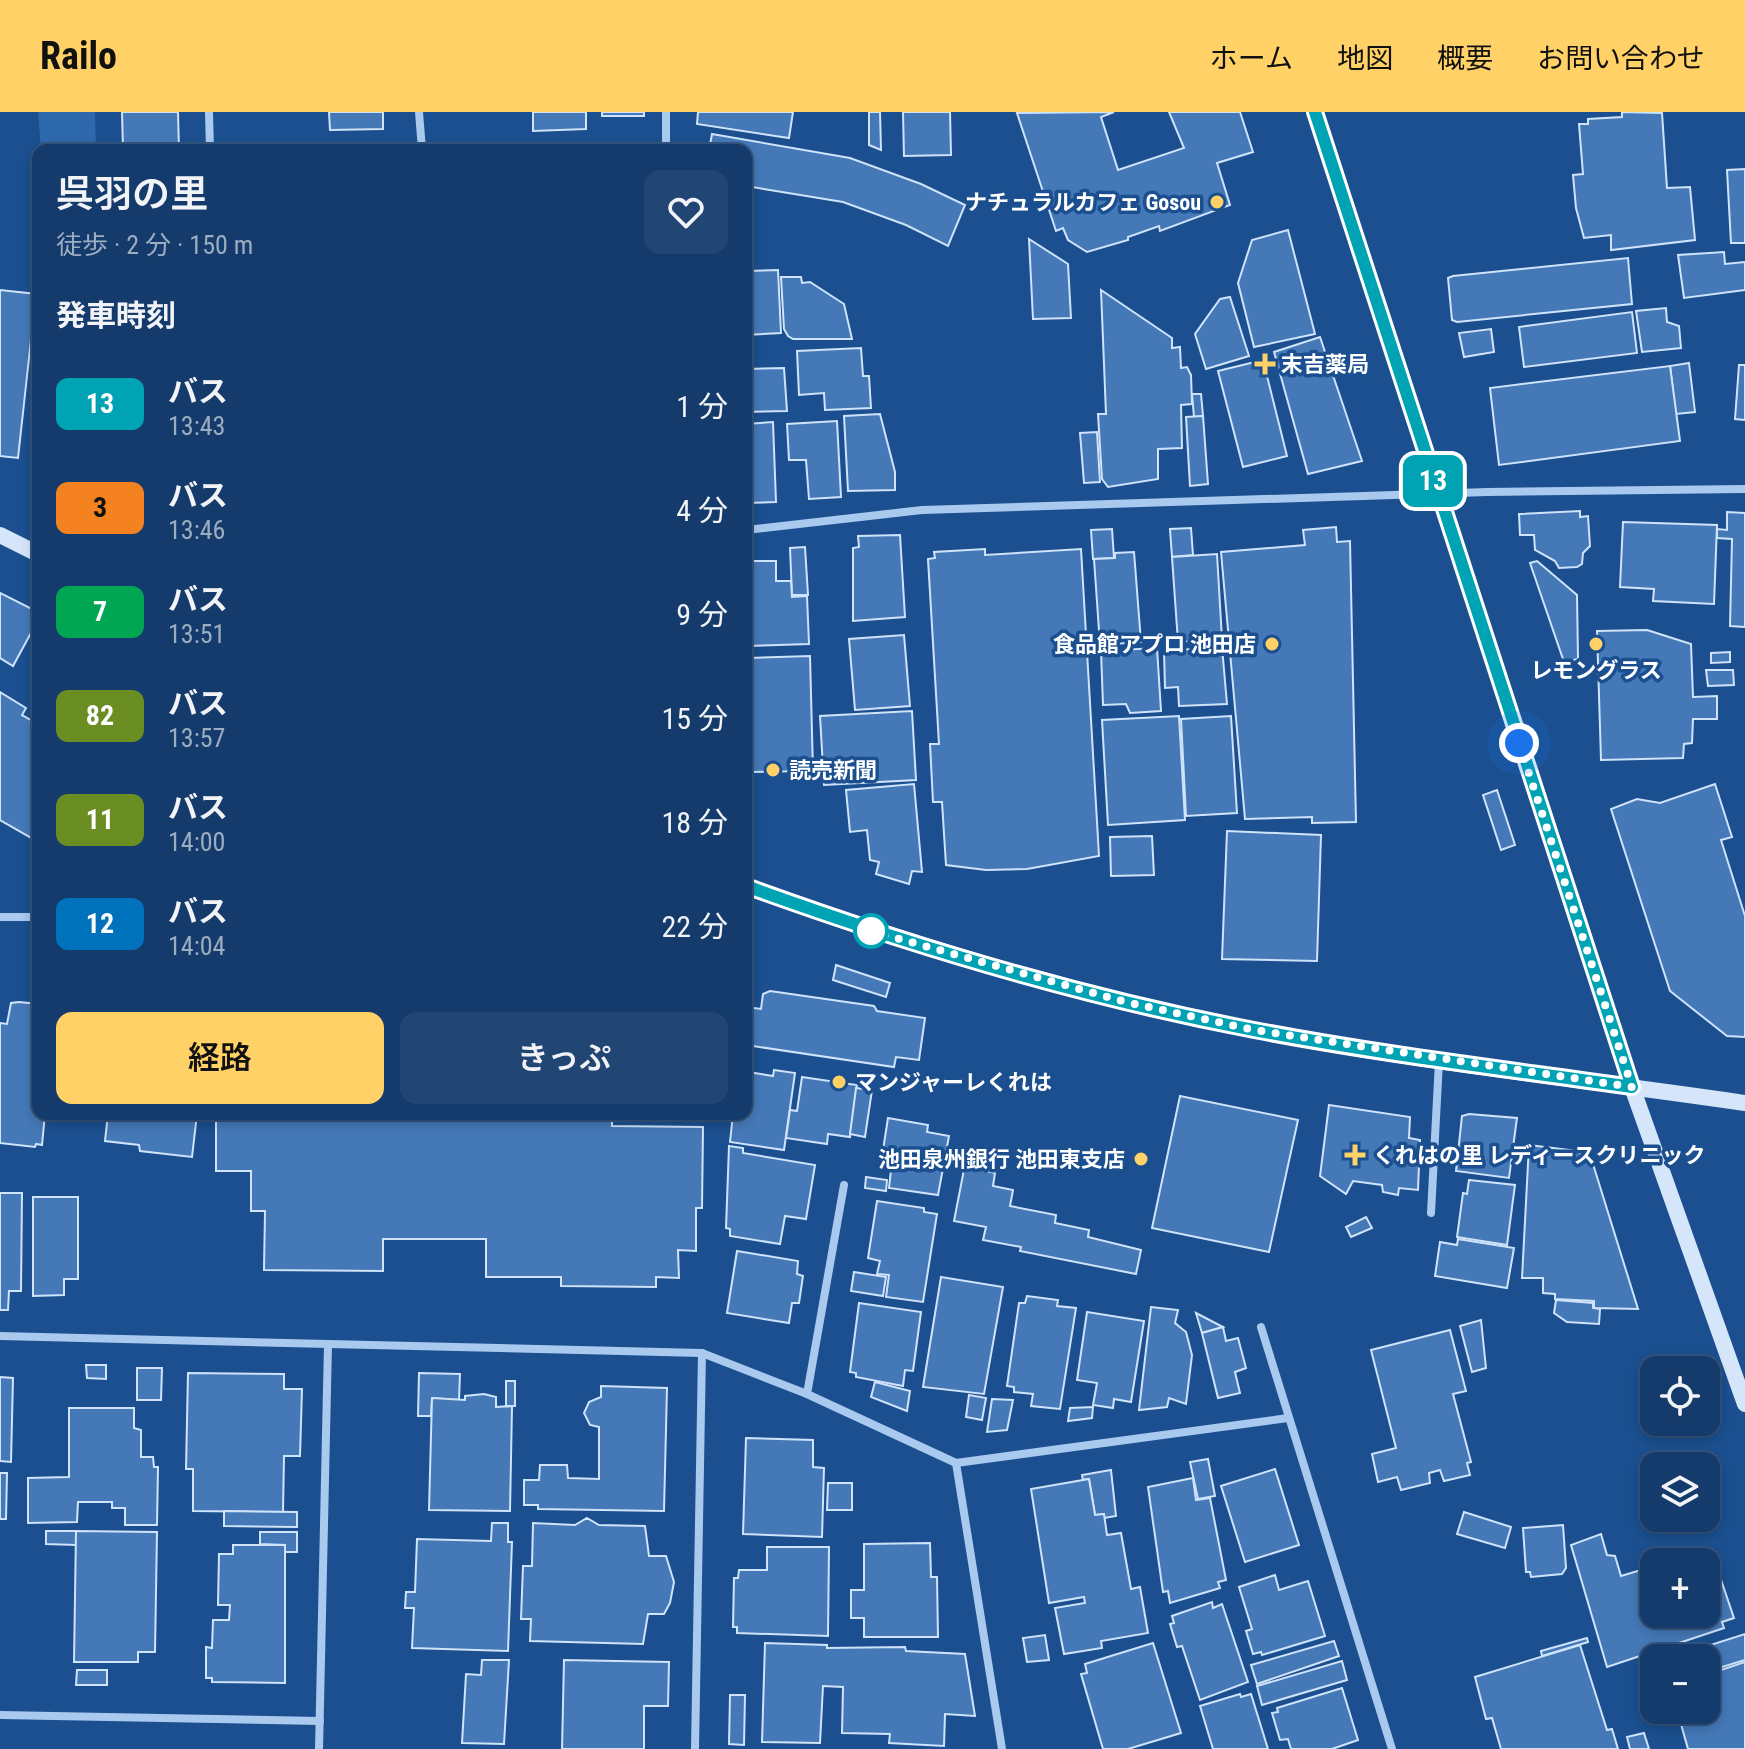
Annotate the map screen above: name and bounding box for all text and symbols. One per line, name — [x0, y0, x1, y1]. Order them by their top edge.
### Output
text: Railo — [40, 34, 117, 78]
text: ホーム — [1210, 42, 1293, 75]
text: 地図 — [1337, 42, 1393, 75]
text: 概要 — [1437, 42, 1493, 75]
text: お問い合わせ — [1537, 42, 1705, 75]
button: heart — [644, 170, 728, 254]
text: 呉羽の里 — [56, 172, 208, 216]
place label: ナチュラルカフェ Gosou — [965, 190, 1201, 215]
marker: ナチュラルカフェ Gosou — [1208, 193, 1226, 211]
text: 徒歩 · 2 分 · 150 m — [56, 230, 253, 260]
text: 発車時刻 — [56, 298, 176, 333]
place label: 末吉薬局 — [1281, 352, 1369, 377]
marker: 末吉薬局 — [1256, 355, 1274, 373]
text: バス — [168, 374, 228, 409]
text: 13 — [86, 387, 114, 420]
text: 1 分 — [676, 389, 728, 424]
text: 13:43 — [168, 411, 225, 441]
line badge: 13 — [1397, 455, 1469, 507]
text: 13 — [1419, 464, 1447, 497]
text: バス — [168, 478, 228, 513]
text: 3 — [93, 491, 107, 524]
text: 4 分 — [676, 493, 728, 528]
text: 13:46 — [168, 515, 225, 545]
text: バス — [168, 582, 228, 617]
text: 7 — [93, 595, 107, 628]
text: 9 分 — [676, 597, 728, 632]
text: 13:51 — [168, 619, 225, 649]
place label: 食品館アプロ 池田店 — [1053, 632, 1256, 657]
marker: 食品館アプロ 池田店 — [1263, 635, 1281, 653]
marker: レモングラス — [1587, 635, 1605, 653]
place label: レモングラス — [1530, 658, 1662, 683]
text: バス — [168, 686, 228, 721]
text: 82 — [86, 699, 114, 732]
text: 15 分 — [661, 701, 728, 736]
text: 13:57 — [168, 723, 225, 753]
your location — [1499, 723, 1539, 763]
place label: 読売新聞 — [789, 758, 877, 783]
marker: 読売新聞 — [764, 761, 782, 779]
text: バス — [168, 790, 228, 825]
text: 11 — [86, 803, 114, 836]
text: 18 分 — [661, 805, 728, 840]
text: 14:00 — [168, 827, 225, 857]
text: バス — [168, 894, 228, 929]
text: 12 — [86, 907, 114, 940]
text: 22 分 — [661, 909, 728, 944]
unlabelled marker — [854, 914, 888, 948]
text: 14:04 — [168, 931, 225, 961]
button: 経路 — [56, 1012, 384, 1104]
button: きっぷ — [400, 1012, 728, 1104]
place label: マンジャーレくれは — [855, 1070, 1052, 1095]
marker: マンジャーレくれは — [830, 1073, 848, 1091]
place label: くれはの里 レディースクリニック — [1373, 1143, 1705, 1168]
marker: くれはの里 レディースクリニック — [1344, 1144, 1366, 1166]
place label: 池田泉州銀行 池田東支店 — [878, 1147, 1125, 1172]
marker: 池田泉州銀行 池田東支店 — [1132, 1150, 1150, 1168]
map controls — [1640, 1356, 1720, 1724]
button: locate — [1640, 1356, 1720, 1436]
button: layers — [1640, 1452, 1720, 1532]
button: + — [1640, 1548, 1720, 1628]
button: − — [1640, 1644, 1720, 1724]

